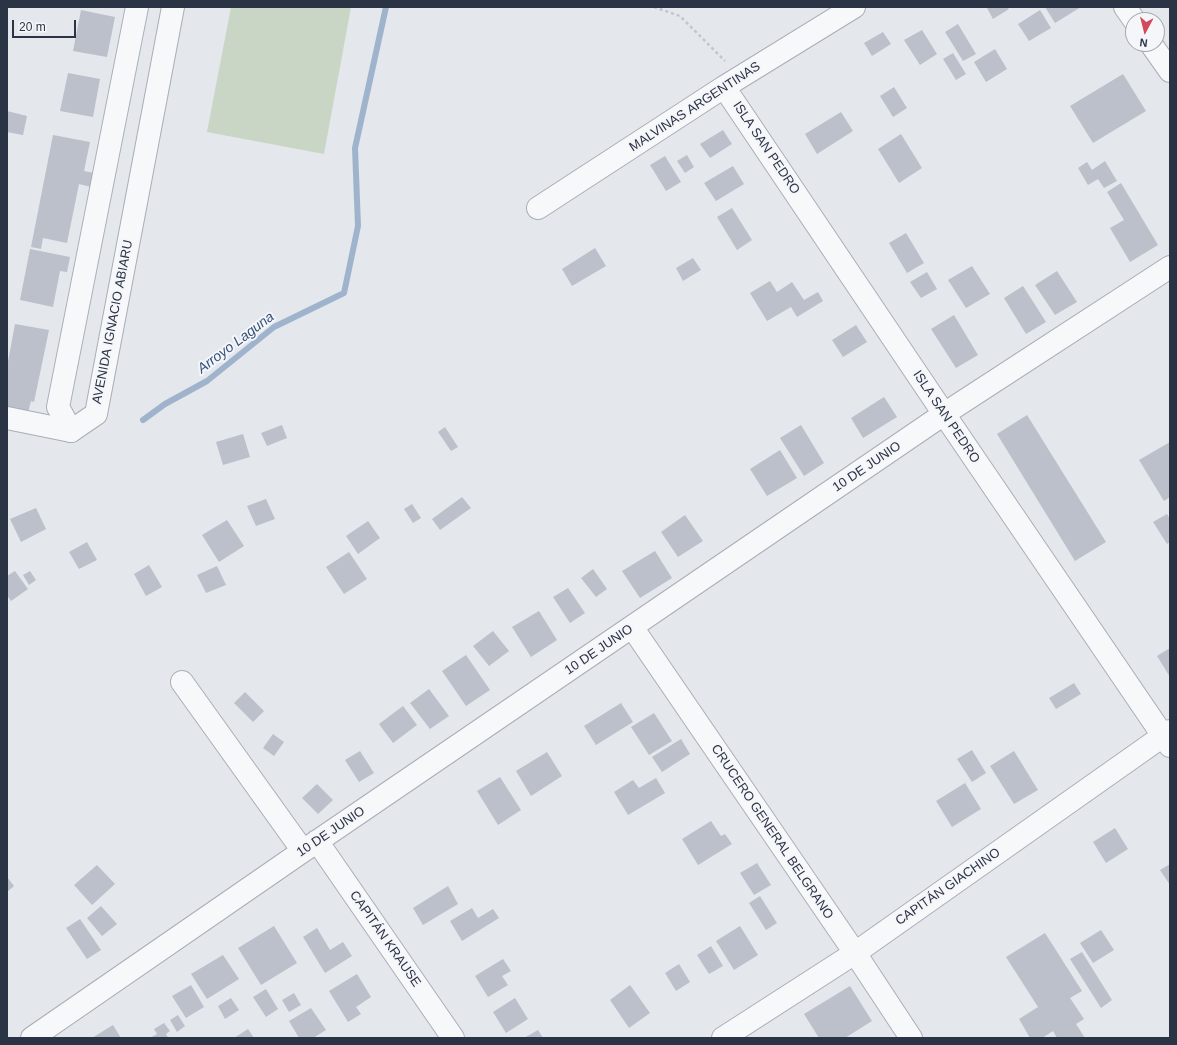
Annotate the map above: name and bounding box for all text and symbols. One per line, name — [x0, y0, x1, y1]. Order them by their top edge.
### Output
scale bar — [14, 12, 78, 38]
north arrow — [1125, 12, 1165, 52]
text: 20 m — [19, 20, 46, 34]
text: N — [1139, 36, 1148, 49]
street label: MALVINAS ARGENTINAS — [627, 59, 763, 155]
street label: ISLA SAN PEDRO — [729, 99, 803, 197]
street label: AVENIDA IGNACIO ABIARU — [89, 239, 137, 405]
water label: Arroyo Laguna — [194, 309, 278, 377]
street label: ISLA SAN PEDRO — [909, 368, 983, 466]
street label: 10 DE JUNIO — [830, 439, 904, 495]
street label: 10 DE JUNIO — [562, 622, 636, 678]
street label: CRUCERO GENERAL BELGRANO — [708, 742, 836, 922]
street label: 10 DE JUNIO — [294, 804, 368, 860]
street label: CAPITÁN GIACHINO — [893, 845, 1003, 929]
street label: CAPITÁN KRAUSE — [346, 888, 424, 990]

